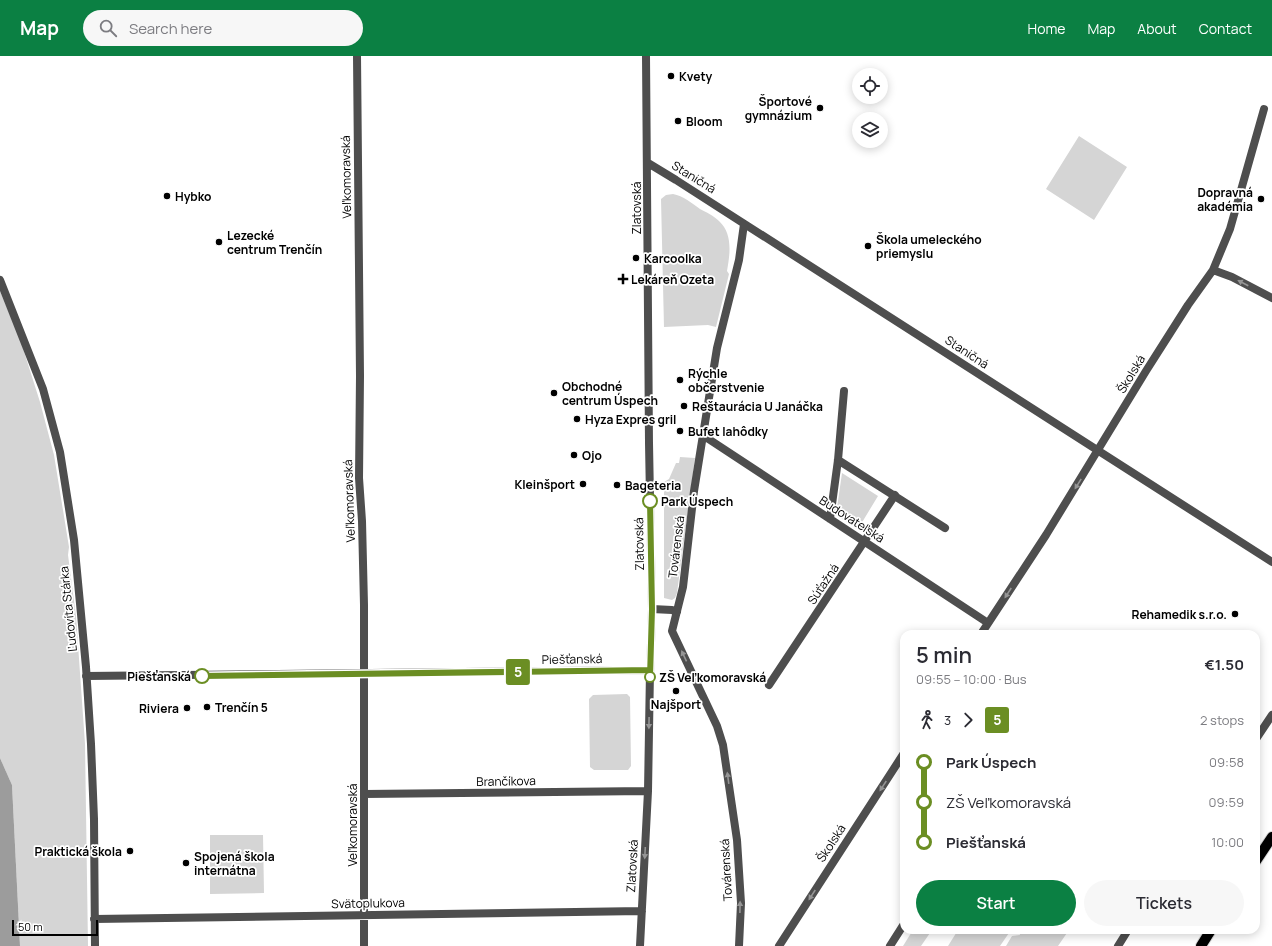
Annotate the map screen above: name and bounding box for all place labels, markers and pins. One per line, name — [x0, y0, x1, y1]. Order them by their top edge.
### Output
place label: Kvety — [679, 68, 712, 85]
marker: Kvety — [666, 71, 676, 81]
place label: Športové gymnázium — [745, 93, 812, 124]
marker: Športové gymnázium — [815, 103, 825, 113]
place label: Bloom — [686, 113, 723, 130]
marker: Bloom — [673, 116, 683, 126]
place label: Dopravná akadémia — [1197, 184, 1253, 215]
place label: Hybko — [175, 188, 212, 205]
marker: Hybko — [162, 191, 172, 201]
marker: Dopravná akadémia — [1256, 194, 1266, 204]
place label: Lezecké centrum Trenčín — [227, 227, 322, 258]
place label: Škola umeleckého priemyslu — [876, 231, 982, 262]
marker: Lezecké centrum Trenčín — [214, 237, 224, 247]
marker: Škola umeleckého priemyslu — [863, 241, 873, 251]
place label: Karcoolka — [644, 250, 702, 267]
marker: Karcoolka — [631, 253, 641, 263]
place label: Lekáreň Ozeta — [631, 271, 714, 288]
marker: Lekáreň Ozeta — [618, 274, 628, 284]
place label: Rýchle občerstvenie — [688, 365, 765, 396]
marker: Rýchle občerstvenie — [675, 375, 685, 385]
place label: Obchodné centrum Úspech — [562, 378, 658, 409]
marker: Obchodné centrum Úspech — [549, 388, 559, 398]
place label: Reštaurácia U Janáčka — [692, 398, 823, 415]
marker: Reštaurácia U Janáčka — [679, 401, 689, 411]
place label: Hyza Expres gril — [585, 411, 677, 428]
marker: Hyza Expres gril — [572, 414, 582, 424]
place label: Bufet lahôdky — [688, 423, 768, 440]
marker: Bufet lahôdky — [675, 426, 685, 436]
place label: Ojo — [582, 447, 602, 464]
marker: Ojo — [569, 450, 579, 460]
place label: Kleinšport — [514, 476, 575, 493]
place label: Bageteria — [625, 477, 681, 494]
marker: Kleinšport — [578, 479, 588, 489]
marker: Bageteria — [612, 480, 622, 490]
marker: Park Úspech — [642, 493, 658, 509]
place label: Park Úspech — [661, 493, 733, 510]
place label: Rehamedik s.r.o. — [1131, 606, 1227, 623]
marker: Rehamedik s.r.o. — [1230, 609, 1240, 619]
place label: Piešťanská — [127, 668, 191, 685]
marker: Piešťanská — [194, 668, 210, 684]
place label: ZŠ Veľkomoravská — [659, 669, 766, 686]
marker: ZŠ Veľkomoravská — [644, 671, 656, 683]
marker: Najšport — [671, 686, 681, 696]
place label: Najšport — [651, 696, 701, 713]
place label: Trenčín 5 — [215, 699, 268, 716]
place label: Riviera — [139, 700, 179, 717]
marker: Trenčín 5 — [202, 702, 212, 712]
marker: Riviera — [182, 703, 192, 713]
place label: Praktická škola — [35, 843, 122, 860]
marker: Praktická škola — [125, 846, 135, 856]
place label: Spojená škola internátna — [194, 848, 275, 879]
marker: Spojená škola internátna — [181, 858, 191, 868]

